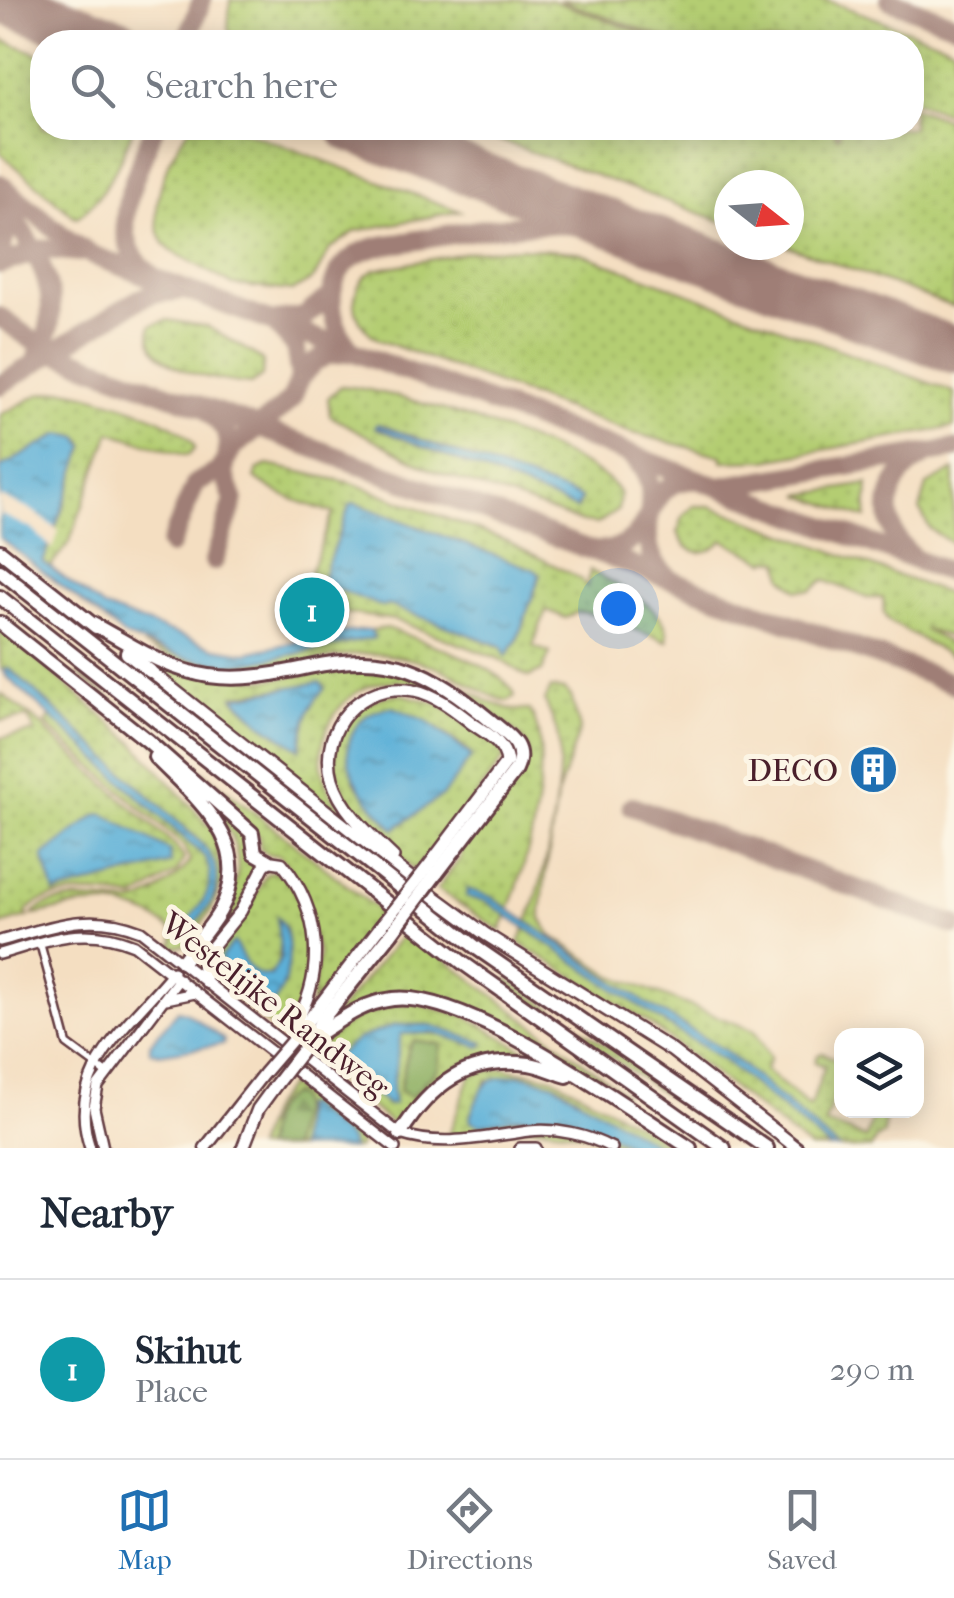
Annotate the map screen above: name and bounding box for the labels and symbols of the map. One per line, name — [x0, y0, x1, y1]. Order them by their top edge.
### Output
north arrow — [714, 170, 804, 260]
pin: 1 — [280, 572, 344, 648]
your location — [593, 583, 644, 634]
building icon: DECO — [847, 744, 899, 796]
place label: DECO — [748, 752, 838, 789]
street label: Westelijke Randweg — [153, 904, 397, 1106]

